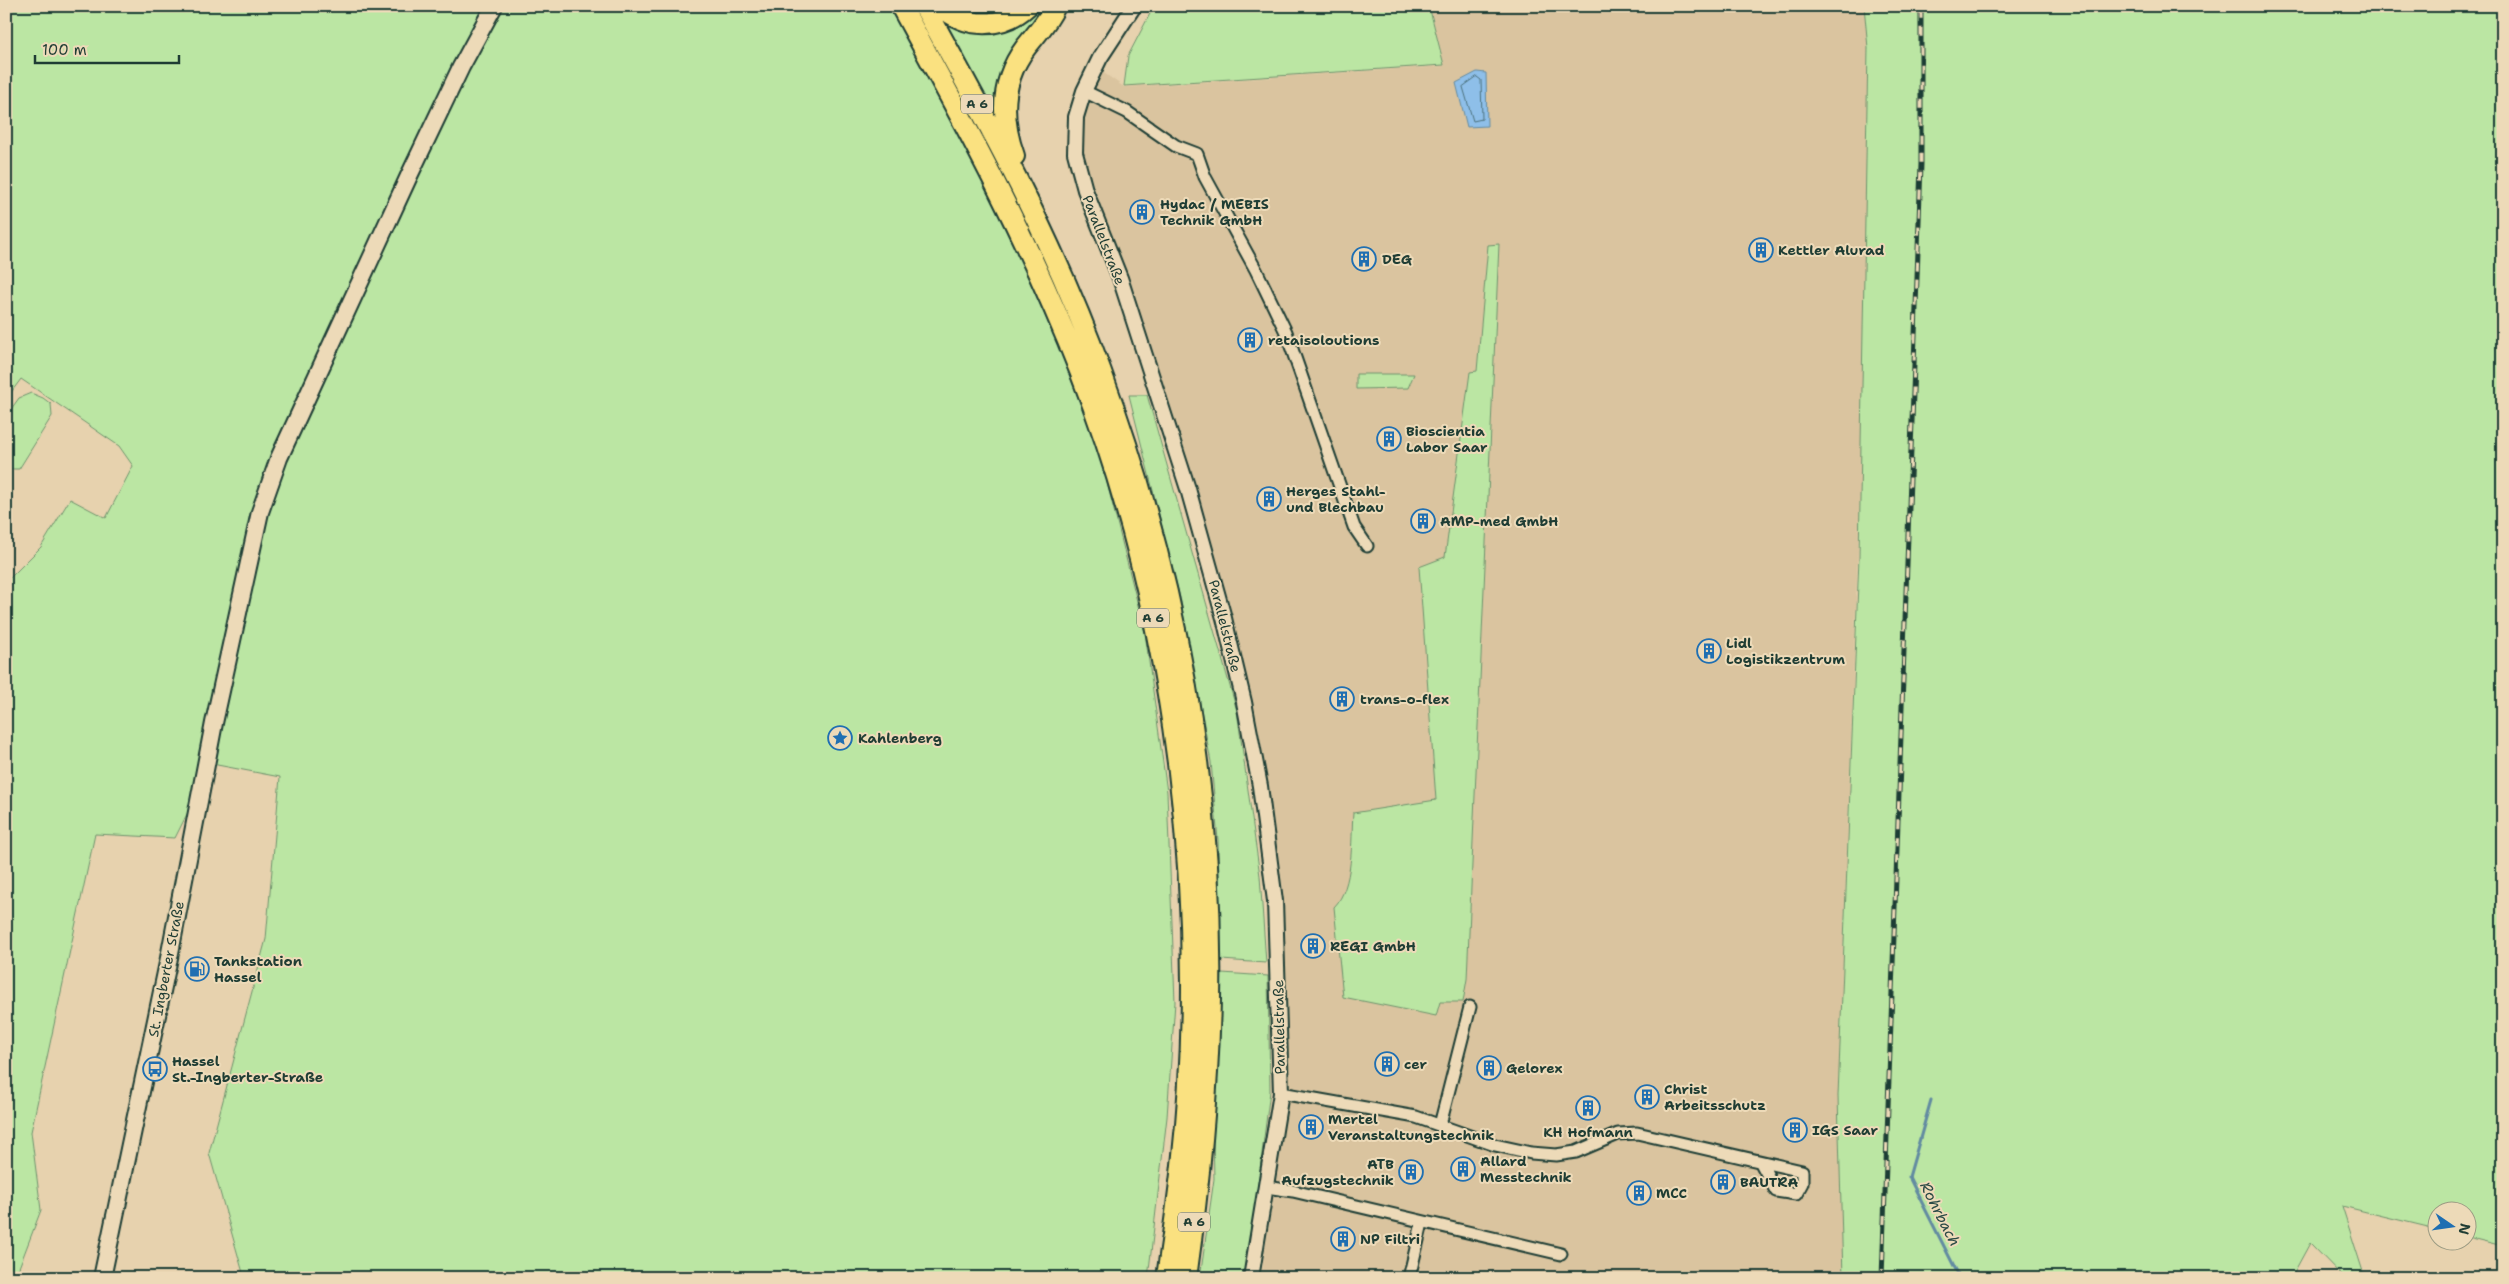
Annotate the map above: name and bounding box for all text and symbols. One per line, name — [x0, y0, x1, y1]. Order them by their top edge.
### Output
scale bar — [35, 32, 179, 64]
text: 100 m — [42, 40, 87, 60]
road number: A 6 — [961, 95, 993, 114]
street label: Parallelstraße — [1079, 193, 1129, 287]
place label: Hydac / MEBIS Technik GmbH — [1160, 195, 1269, 229]
building icon: Hydac / MEBIS Technik GmbH — [1129, 199, 1155, 225]
building icon: Kettler Alurad — [1748, 237, 1774, 263]
place label: Kettler Alurad — [1778, 241, 1885, 259]
building icon: DEG — [1351, 246, 1377, 272]
place label: DEG — [1382, 250, 1412, 268]
building icon: retaisoloutions — [1237, 327, 1263, 353]
place label: retaisoloutions — [1268, 331, 1379, 349]
place label: Bioscientia Labor Saar — [1406, 422, 1488, 456]
building icon: Bioscientia Labor Saar — [1376, 426, 1402, 452]
place label: Herges Stahl- und Blechbau — [1286, 482, 1386, 516]
building icon: Herges Stahl- und Blechbau — [1256, 486, 1282, 512]
building icon: AMP-med GmbH — [1410, 508, 1436, 534]
place label: AMP-med GmbH — [1440, 512, 1558, 530]
street label: Parallelstraße — [1205, 578, 1245, 674]
road number: A 6 — [1137, 608, 1169, 628]
place label: Lidl Logistikzentrum — [1726, 634, 1845, 668]
building icon: Lidl Logistikzentrum — [1696, 638, 1722, 664]
building icon: trans-o-flex — [1329, 686, 1355, 712]
place label: trans-o-flex — [1360, 690, 1449, 708]
place icon: Kahlenberg — [827, 725, 853, 751]
place label: Kahlenberg — [858, 729, 942, 747]
street label: St. Ingberter Straße — [144, 899, 188, 1039]
building icon: REGI GmbH — [1300, 933, 1326, 959]
place label: REGI GmbH — [1330, 937, 1416, 955]
place label: Tankstation Hassel — [214, 952, 302, 986]
fuel station icon: Tankstation Hassel — [184, 956, 210, 982]
street label: Parallelstraße — [1269, 979, 1289, 1074]
building icon: cer — [1374, 1051, 1400, 1077]
place label: Hassel St.-Ingberter-Straße — [172, 1052, 323, 1086]
place label: cer — [1404, 1055, 1428, 1073]
building icon: Gelorex — [1476, 1055, 1502, 1081]
bus stop icon: Hassel St.-Ingberter-Straße — [142, 1056, 168, 1082]
place label: Gelorex — [1506, 1059, 1563, 1077]
place label: Christ Arbeitsschutz — [1664, 1080, 1766, 1114]
building icon: Christ Arbeitsschutz — [1634, 1084, 1660, 1110]
building icon: KH Hofmann — [1575, 1095, 1601, 1121]
place label: Mertel Veranstaltungstechnik — [1328, 1110, 1494, 1144]
building icon: Mertel Veranstaltungstechnik — [1298, 1114, 1324, 1140]
building icon: IGS Saar — [1782, 1117, 1808, 1143]
place label: IGS Saar — [1812, 1121, 1878, 1139]
place label: KH Hofmann — [1543, 1123, 1633, 1141]
place label: Allard Messtechnik — [1480, 1152, 1572, 1186]
place label: ATB Aufzugstechnik — [1281, 1155, 1394, 1189]
building icon: Allard Messtechnik — [1450, 1156, 1476, 1182]
building icon: ATB Aufzugstechnik — [1398, 1159, 1424, 1185]
building icon: BAUTRA — [1710, 1169, 1736, 1195]
place label: BAUTRA — [1740, 1173, 1798, 1191]
water label: Rohrbach — [1915, 1178, 1965, 1250]
building icon: MCC — [1626, 1180, 1652, 1206]
place label: MCC — [1656, 1184, 1687, 1202]
north arrow — [2426, 1202, 2476, 1252]
road number: A 6 — [1178, 1212, 1210, 1232]
text: N — [2455, 1221, 2475, 1236]
building icon: NP Filtri — [1330, 1226, 1356, 1252]
place label: NP Filtri — [1360, 1230, 1420, 1248]

